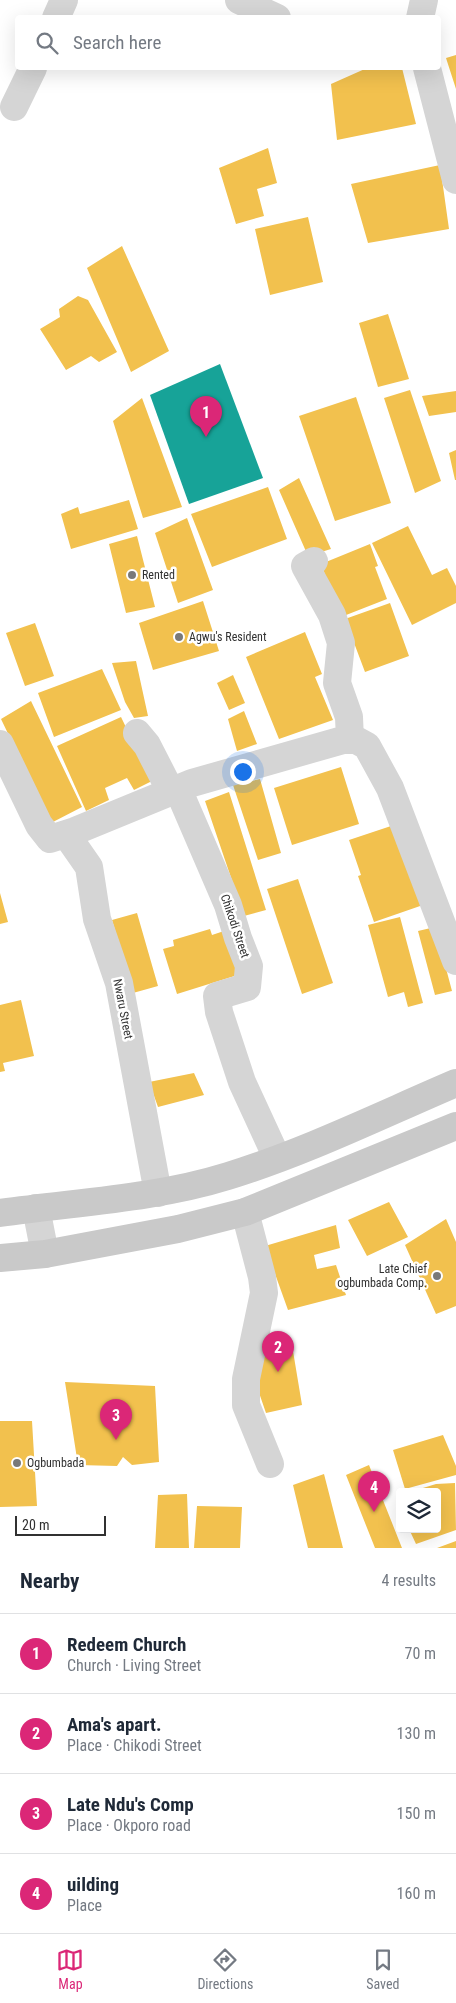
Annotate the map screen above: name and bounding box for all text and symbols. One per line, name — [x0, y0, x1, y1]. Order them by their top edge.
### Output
search box — [15, 15, 441, 70]
icon: search — [33, 29, 61, 57]
text: Search here — [73, 31, 161, 54]
pin: 1 — [190, 396, 222, 437]
place label: Rented — [142, 568, 175, 582]
marker: Rented — [126, 569, 138, 581]
place label: Agwu's Resident — [189, 630, 267, 644]
marker: Agwu's Resident — [173, 631, 185, 643]
your location — [230, 759, 256, 785]
street label: Chikodi Street — [218, 892, 253, 960]
street label: Nwaru Street — [110, 978, 136, 1041]
place label: Late Chief ogbumbada Comp. — [337, 1262, 427, 1290]
marker: Late Chief ogbumbada Comp. — [431, 1270, 443, 1282]
pin: 2 — [262, 1331, 294, 1372]
pin: 3 — [100, 1399, 132, 1440]
place label: Ogbumbada — [27, 1456, 85, 1470]
marker: Ogbumbada — [11, 1457, 23, 1469]
pin: 4 — [358, 1471, 390, 1512]
map controls — [396, 1488, 441, 1533]
button: layers — [396, 1488, 441, 1533]
scale bar — [15, 1513, 106, 1536]
text: 20 m — [22, 1517, 50, 1533]
text: Nearby — [20, 1569, 79, 1593]
text: 4 results — [381, 1571, 436, 1590]
text: Redeem Church — [67, 1633, 186, 1656]
text: 1 — [32, 1644, 40, 1663]
text: 70 m — [404, 1644, 436, 1663]
text: Church · Living Street — [67, 1656, 201, 1675]
text: Ama's apart. — [67, 1713, 161, 1736]
text: 2 — [32, 1724, 40, 1743]
text: 130 m — [397, 1724, 436, 1743]
text: Place · Chikodi Street — [67, 1736, 202, 1755]
text: Late Ndu's Comp — [67, 1793, 194, 1816]
text: 3 — [32, 1804, 40, 1823]
text: 150 m — [397, 1804, 436, 1823]
text: Place · Okporo road — [67, 1816, 191, 1835]
text: uilding — [67, 1873, 119, 1896]
text: 4 — [32, 1884, 40, 1903]
text: 160 m — [397, 1884, 436, 1903]
text: Place — [67, 1896, 102, 1915]
tab: Map — [56, 1946, 84, 1992]
tab: Directions — [197, 1946, 253, 1992]
tab: Saved — [366, 1946, 400, 1992]

